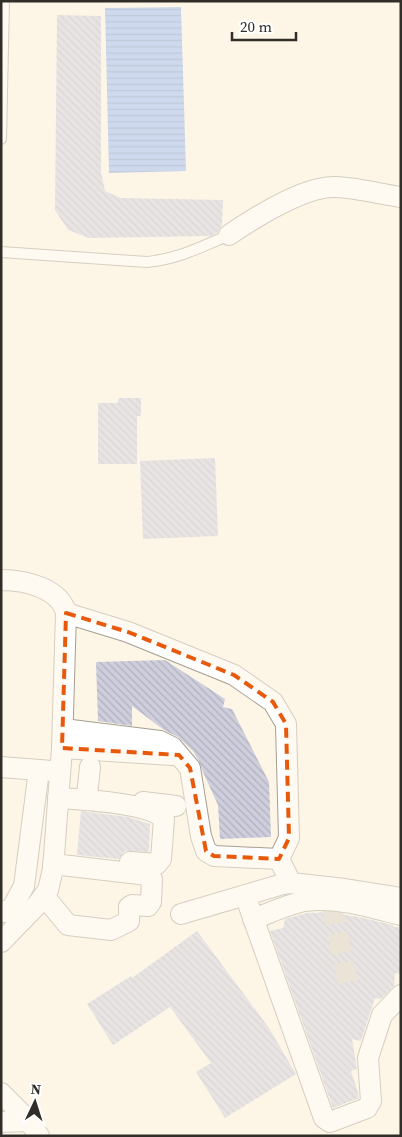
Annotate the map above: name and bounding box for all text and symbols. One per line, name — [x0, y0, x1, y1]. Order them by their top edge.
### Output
scale bar — [232, 10, 296, 42]
text: 20 m — [240, 16, 272, 37]
north arrow — [10, 1077, 60, 1127]
text: N — [30, 1079, 42, 1099]

